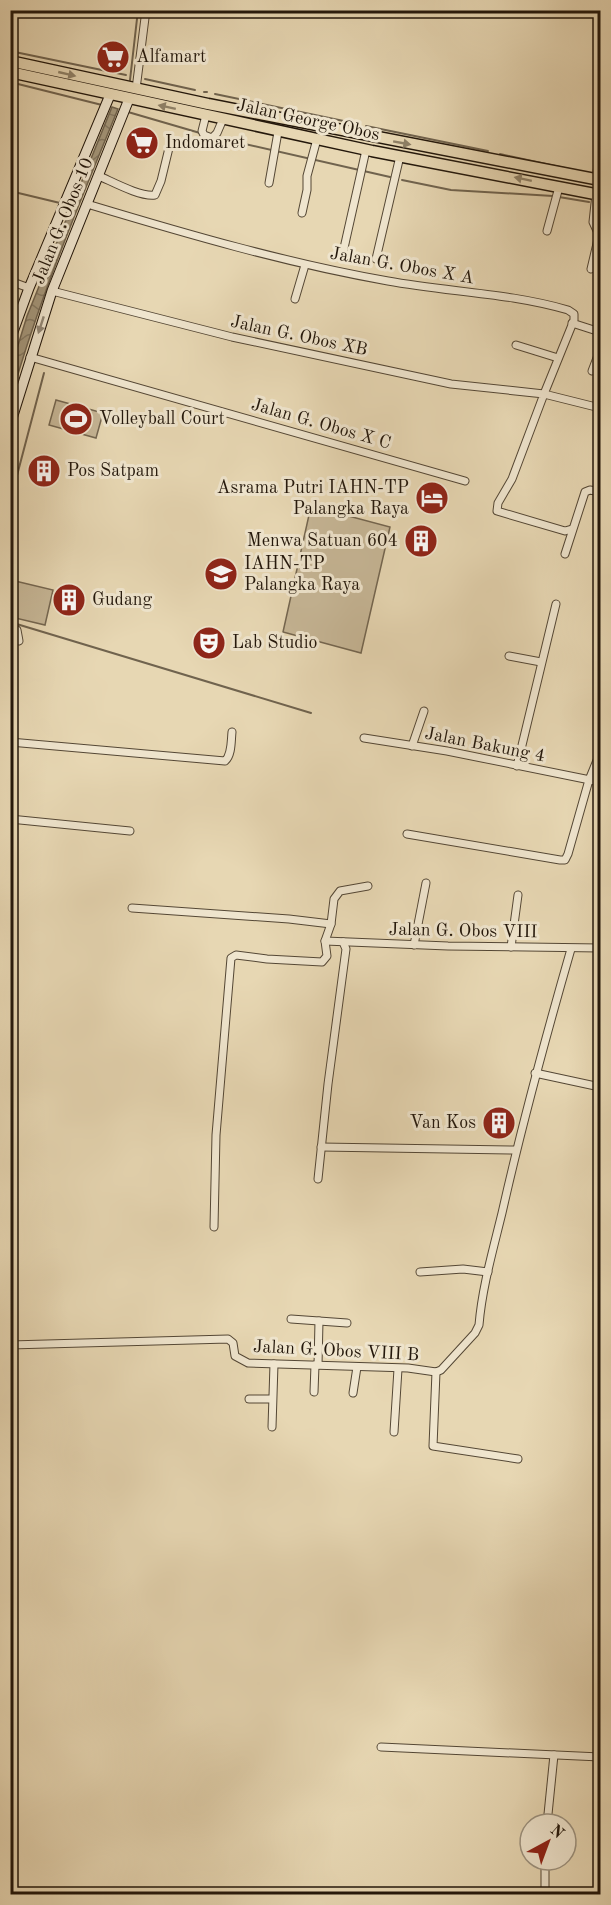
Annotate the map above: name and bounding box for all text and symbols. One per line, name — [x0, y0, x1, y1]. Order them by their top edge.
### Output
supermarket icon: Alfamart — [95, 39, 131, 75]
place label: Alfamart — [136, 48, 206, 66]
one-way arrow — [58, 70, 77, 79]
street label: Jalan George Obos — [235, 96, 382, 144]
one-way arrow — [157, 102, 176, 111]
supermarket icon: Indomaret — [124, 125, 160, 161]
place label: Indomaret — [165, 134, 245, 152]
one-way arrow — [393, 138, 412, 147]
street label: Jalan G. Obos 10 — [29, 155, 97, 287]
one-way arrow — [513, 174, 532, 184]
street label: Jalan G. Obos X A — [329, 244, 476, 288]
street label: Jalan G. Obos XB — [229, 313, 369, 359]
one-way arrow — [35, 316, 45, 334]
street label: Jalan G. Obos X C — [249, 395, 393, 453]
sports icon: Volleyball Court — [58, 401, 94, 437]
place label: Volleyball Court — [99, 410, 225, 428]
building icon: Pos Satpam — [26, 453, 62, 489]
place label: Pos Satpam — [67, 462, 159, 480]
place label: Asrama Putri IAHN-TP Palangka Raya — [217, 479, 409, 518]
hotel icon: Asrama Putri IAHN-TP Palangka Raya — [414, 480, 450, 516]
building icon: Menwa Satuan 604 — [403, 523, 439, 559]
place label: Menwa Satuan 604 — [247, 532, 398, 550]
place label: IAHN-TP Palangka Raya — [244, 555, 360, 594]
school or university icon: IAHN-TP Palangka Raya — [203, 556, 239, 592]
building icon: Gudang — [51, 582, 87, 618]
place label: Gudang — [92, 591, 153, 609]
theatre icon: Lab Studio — [191, 625, 227, 661]
place label: Lab Studio — [232, 634, 318, 652]
street label: Jalan Bakung 4 — [423, 724, 547, 766]
street label: Jalan G. Obos VIII — [388, 921, 538, 941]
building icon: Van Kos — [481, 1105, 517, 1141]
place label: Van Kos — [410, 1114, 476, 1132]
street label: Jalan G. Obos VIII B — [252, 1338, 420, 1364]
north arrow — [518, 1812, 578, 1872]
text: N — [547, 1822, 567, 1843]

